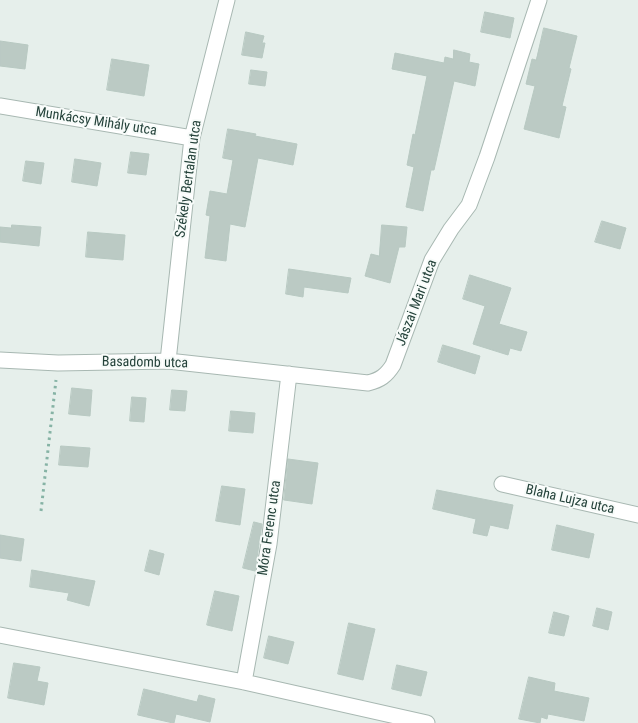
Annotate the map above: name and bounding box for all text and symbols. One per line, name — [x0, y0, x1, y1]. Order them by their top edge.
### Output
street label: Munkácsy Mihály utca — [34, 104, 158, 140]
street label: Székely Bertalan utca — [172, 119, 206, 239]
street label: Jászai Mari utca — [393, 257, 441, 349]
street label: Basadomb utca — [102, 354, 188, 372]
street label: Móra Ferenc utca — [255, 479, 285, 577]
street label: Blaha Lujza utca — [524, 482, 616, 518]

